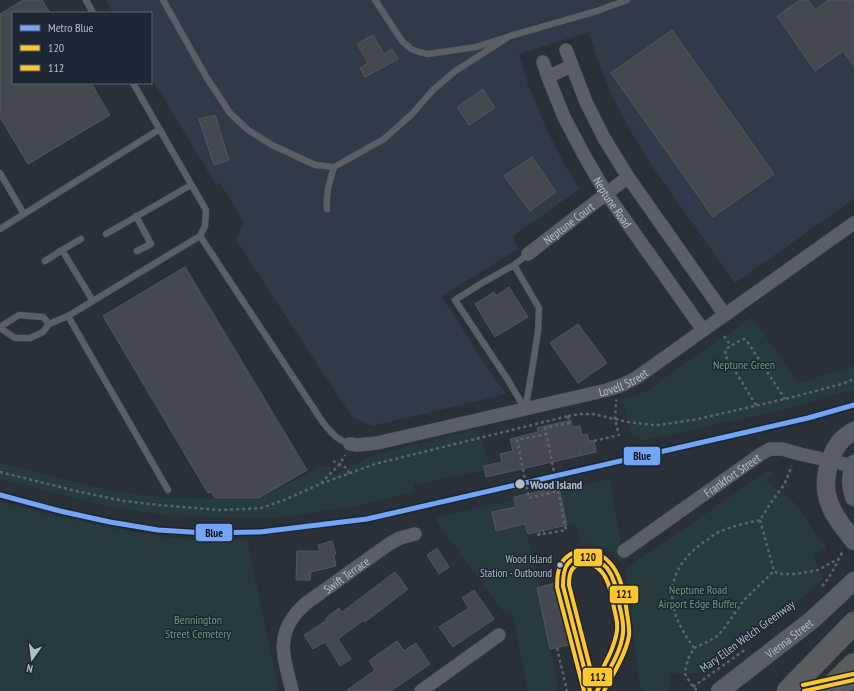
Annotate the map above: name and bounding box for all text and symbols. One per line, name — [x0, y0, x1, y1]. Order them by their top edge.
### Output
legend — [12, 12, 152, 84]
text: Metro Blue — [48, 20, 94, 35]
text: 120 — [48, 40, 64, 55]
text: 112 — [48, 60, 64, 75]
street label: Neptune Road — [590, 174, 636, 230]
street label: Neptune Court — [540, 198, 597, 247]
park label: Neptune Green — [713, 357, 775, 372]
street label: Lovell Street — [597, 364, 651, 399]
line badge: Blue — [623, 446, 661, 466]
text: Blue — [633, 449, 651, 463]
street label: Frankfort Street — [701, 449, 763, 500]
marker: Wood Island — [513, 477, 527, 491]
place label: Wood Island — [529, 477, 582, 492]
line badge: Blue — [195, 523, 233, 542]
text: Blue — [205, 526, 223, 540]
line badge: 120 — [573, 548, 603, 567]
text: 120 — [580, 550, 596, 564]
place label: Wood Island Station - Outbound — [480, 552, 552, 580]
street label: Swift Terrace — [320, 553, 372, 596]
marker: Wood Island Station - Outbound — [555, 560, 565, 570]
park label: Neptune Road Airport Edge Buffer — [658, 582, 739, 611]
line badge: 121 — [609, 585, 639, 604]
text: 121 — [616, 587, 632, 601]
street label: Mary Ellen Welch Greenway — [697, 596, 798, 676]
park label: Bennington Street Cemetery — [165, 612, 232, 641]
street label: Vienna Street — [761, 614, 816, 661]
north arrow — [12, 639, 52, 679]
text: N — [25, 661, 34, 676]
line badge: 112 — [582, 667, 613, 687]
text: 112 — [590, 670, 606, 684]

